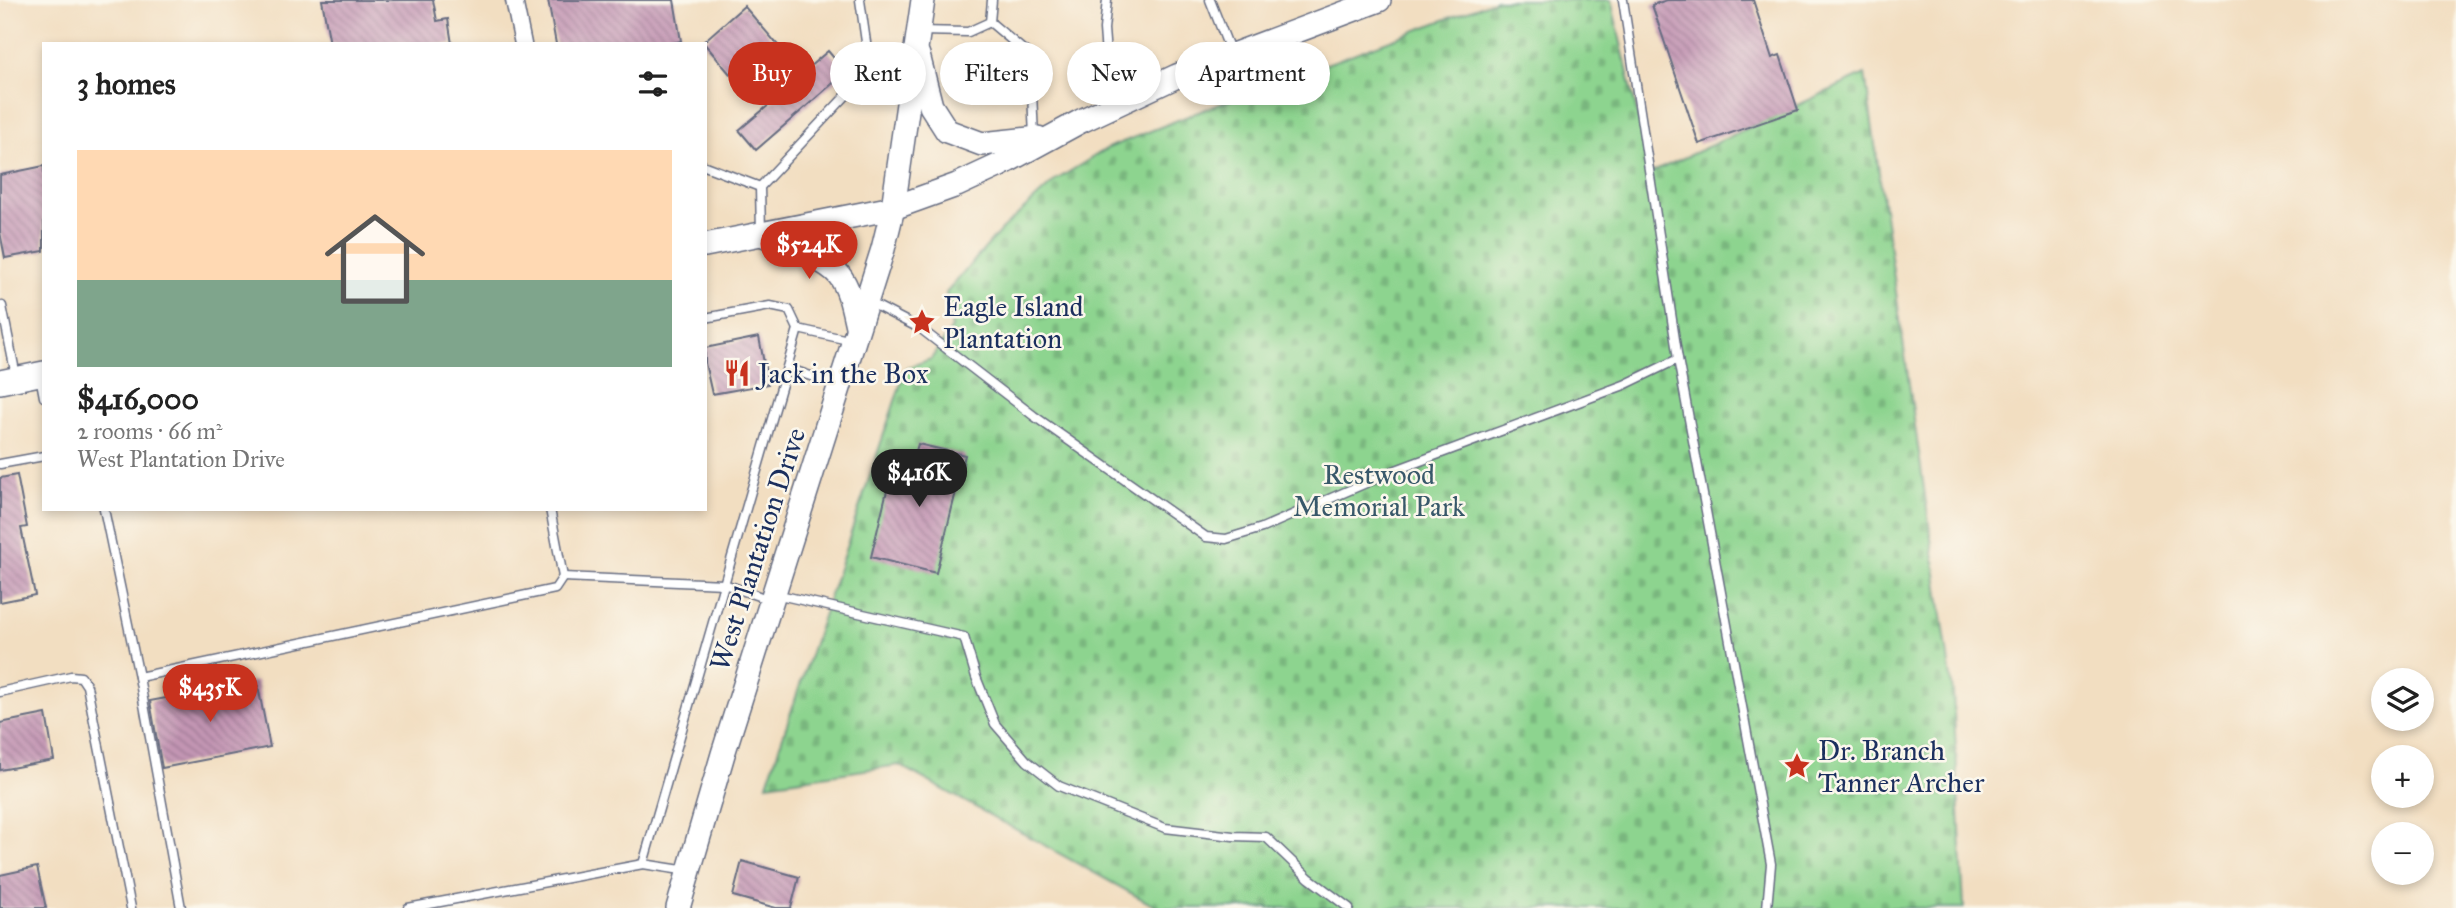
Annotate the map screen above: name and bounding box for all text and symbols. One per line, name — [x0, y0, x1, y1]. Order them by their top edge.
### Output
chip: Buy — [728, 42, 816, 105]
chip: Rent — [830, 42, 926, 105]
chip: Filters — [940, 42, 1053, 105]
chip: New — [1067, 42, 1161, 105]
chip: Apartment — [1175, 42, 1330, 105]
icon: filters — [634, 65, 672, 103]
text: 3 homes — [77, 66, 176, 102]
icon: home — [312, 196, 438, 322]
pin: $524K — [760, 222, 858, 281]
text: $524K — [777, 230, 841, 258]
place label: Eagle Island Plantation — [943, 289, 1084, 356]
place icon: Eagle Island Plantation — [907, 307, 937, 337]
place label: Jack in the Box — [755, 356, 929, 391]
restaurant icon: Jack in the Box — [722, 358, 752, 388]
text: $416,000 — [77, 381, 199, 417]
text: 2 rooms · 66 m² — [77, 417, 222, 445]
street label: West Plantation Drive — [702, 423, 813, 675]
text: West Plantation Drive — [77, 445, 285, 473]
pin: $416K — [870, 449, 968, 509]
park label: Restwood Memorial Park — [1293, 457, 1465, 524]
text: $416K — [887, 458, 951, 486]
pin: $435K — [161, 664, 259, 724]
map controls — [2371, 668, 2434, 885]
button: layers — [2371, 668, 2434, 731]
text: $435K — [179, 673, 241, 701]
place label: Dr. Branch Tanner Archer — [1818, 733, 1985, 800]
button: + — [2371, 745, 2434, 808]
place icon: Dr. Branch Tanner Archer — [1782, 751, 1812, 781]
button: − — [2371, 822, 2434, 885]

